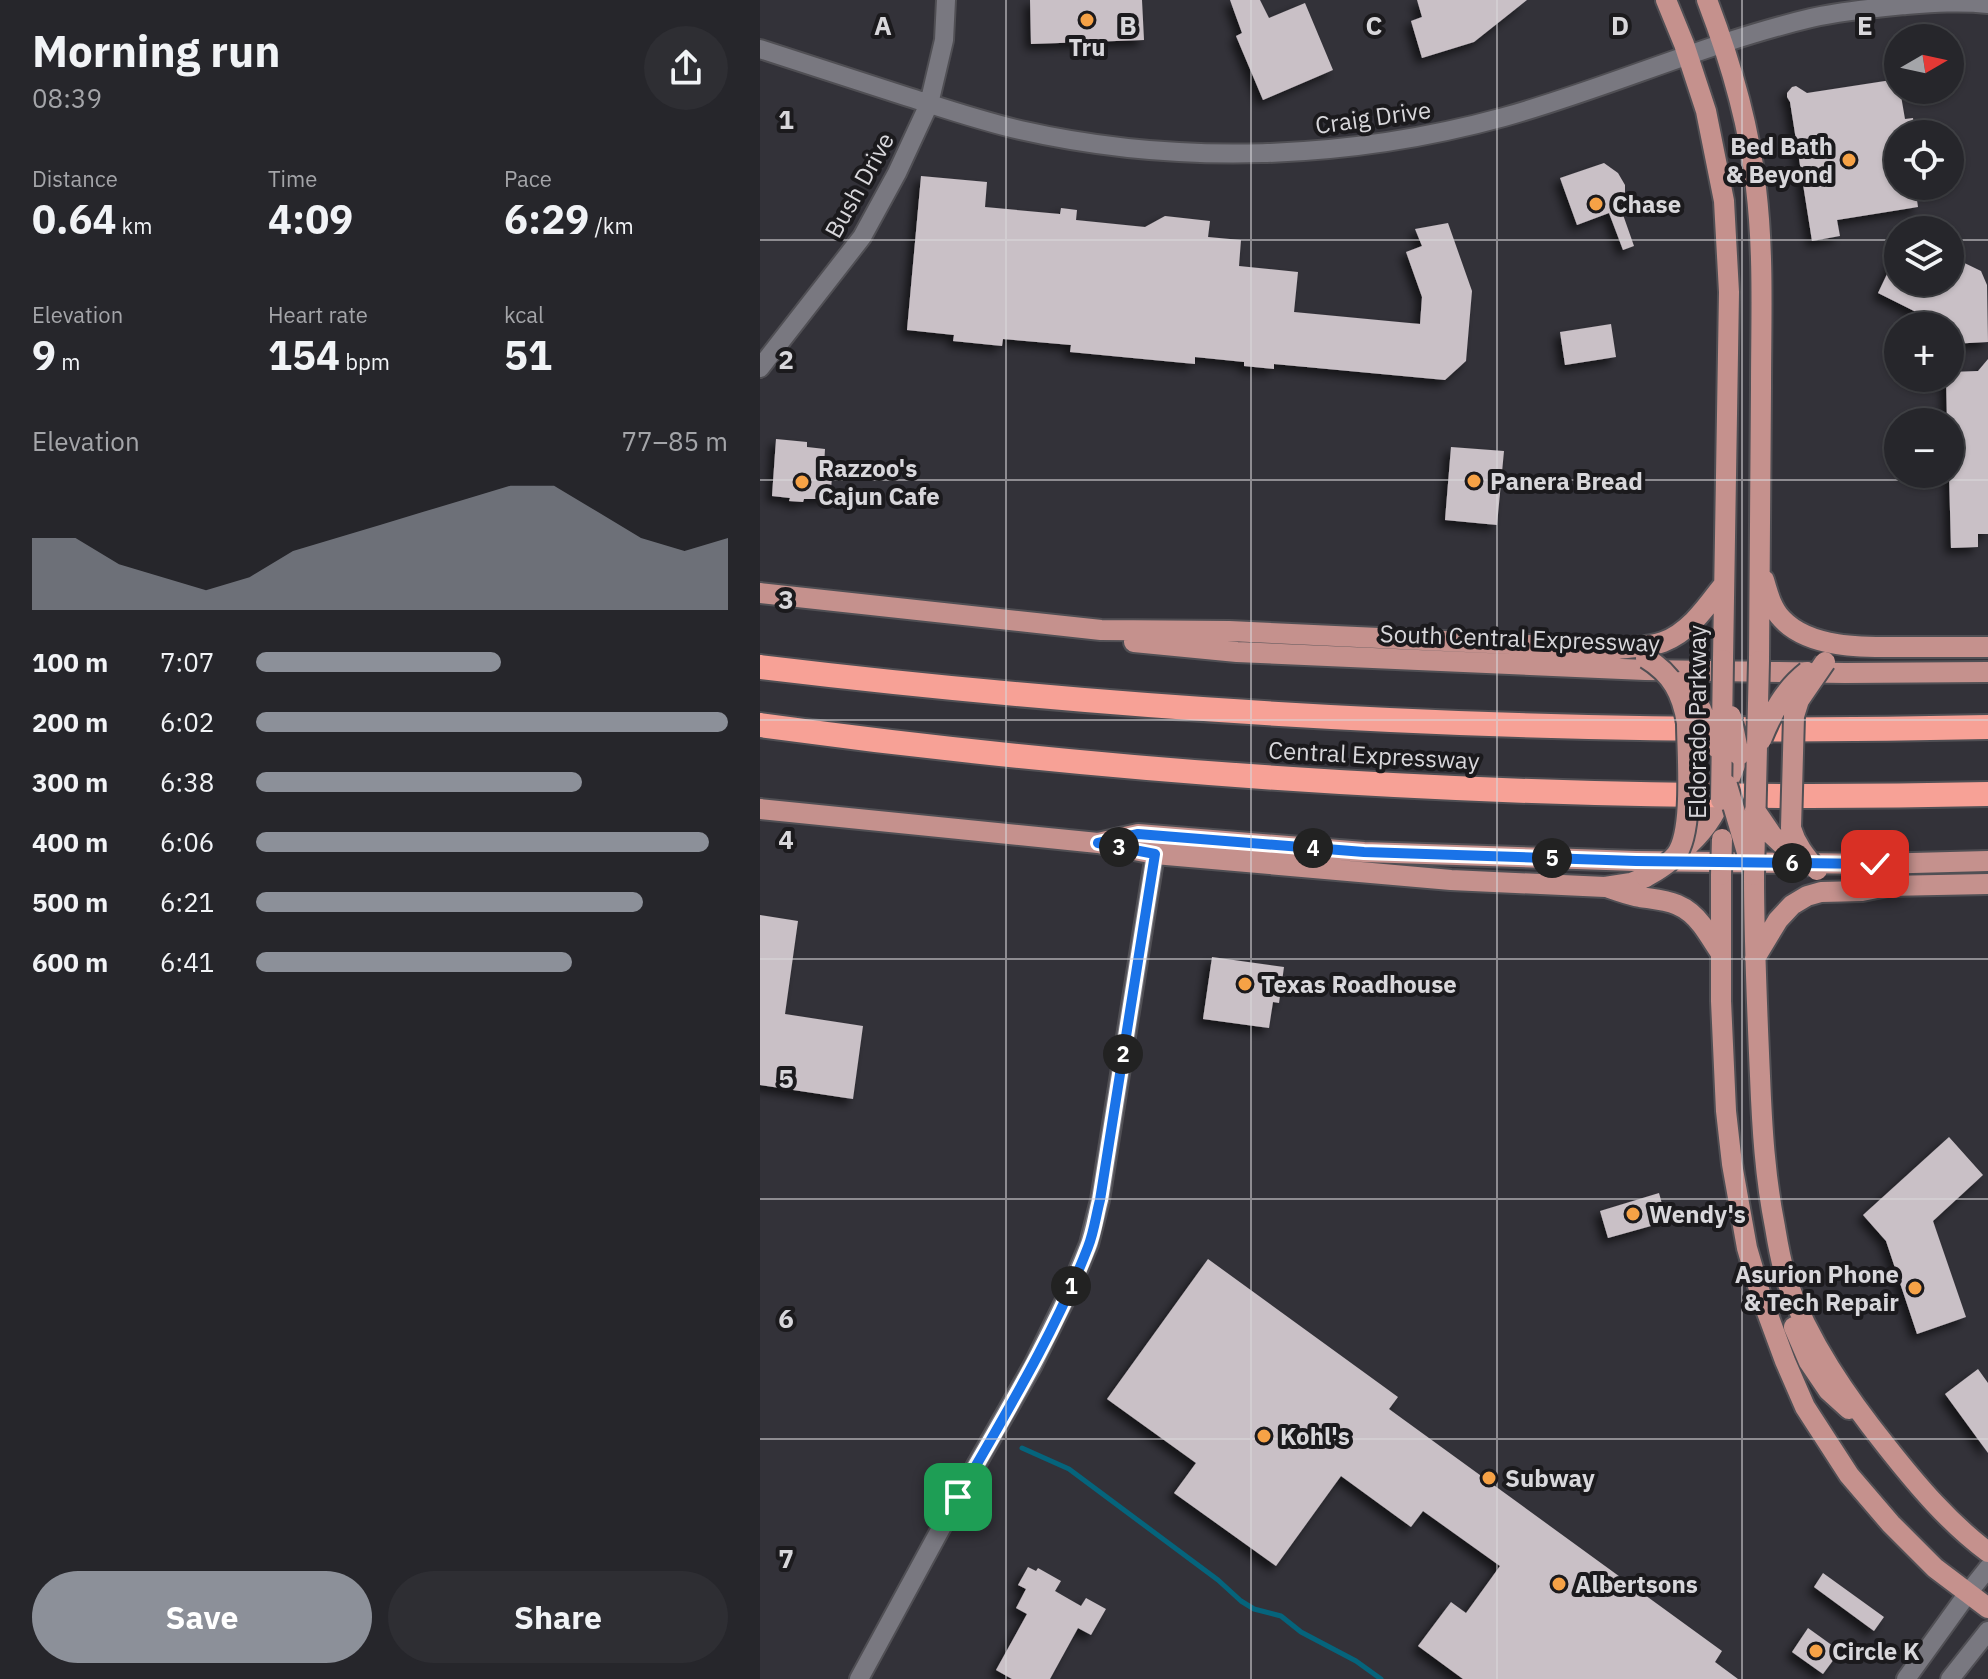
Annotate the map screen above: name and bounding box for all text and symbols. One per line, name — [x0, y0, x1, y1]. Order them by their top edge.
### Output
text: A — [874, 8, 892, 42]
text: B — [1119, 8, 1137, 42]
text: C — [1366, 8, 1383, 42]
text: D — [1611, 8, 1629, 42]
text: E — [1857, 8, 1873, 42]
marker: Tru — [1078, 11, 1096, 29]
text: Morning run — [32, 22, 281, 79]
north arrow — [1884, 24, 1964, 104]
map controls — [1884, 24, 1964, 488]
button: share — [644, 26, 728, 110]
place label: Tru — [1069, 31, 1105, 63]
text: 08:39 — [32, 81, 102, 115]
street label: Craig Drive — [1313, 93, 1433, 141]
text: 1 — [778, 102, 794, 136]
button: locate — [1884, 120, 1964, 200]
street label: Bush Drive — [817, 127, 901, 243]
place label: Bed Bath & Beyond — [1726, 130, 1833, 190]
marker: Bed Bath & Beyond — [1840, 151, 1858, 169]
text: Distance — [32, 164, 118, 193]
text: Time — [268, 164, 317, 193]
text: Pace — [504, 164, 552, 193]
place label: Chase — [1612, 188, 1681, 220]
text: 0.64 — [32, 193, 116, 245]
text: 4:09 — [268, 193, 353, 245]
text: 6:29 — [504, 193, 589, 245]
marker: Chase — [1587, 195, 1605, 213]
text: km — [116, 211, 152, 240]
text: /km — [589, 211, 634, 240]
button: layers — [1884, 216, 1964, 296]
text: Elevation — [32, 300, 123, 329]
text: Heart rate — [268, 300, 368, 329]
text: kcal — [504, 300, 544, 329]
button: + — [1884, 312, 1964, 392]
text: 9 — [32, 329, 56, 381]
text: 154 — [268, 329, 340, 381]
text: 51 — [504, 329, 552, 381]
text: 2 — [778, 342, 794, 376]
text: m — [56, 347, 80, 376]
text: bpm — [340, 347, 390, 376]
button: − — [1884, 408, 1964, 488]
text: Elevation — [32, 424, 140, 458]
text: 77–85 m — [621, 424, 728, 458]
place label: Razzoo's Cajun Cafe — [818, 452, 940, 512]
place label: Panera Bread — [1490, 465, 1643, 497]
marker: Panera Bread — [1465, 472, 1483, 490]
marker: Razzoo's Cajun Cafe — [793, 473, 811, 491]
text: 3 — [778, 582, 794, 616]
street label: South Central Expressway — [1379, 617, 1661, 659]
street label: Eldorado Parkway — [1681, 625, 1713, 819]
text: 100 m — [32, 645, 108, 679]
text: 7:07 — [160, 645, 214, 679]
text: 200 m — [32, 705, 108, 739]
text: 6:02 — [160, 705, 214, 739]
street label: Central Expressway — [1267, 733, 1481, 777]
text: 300 m — [32, 765, 108, 799]
text: 6:38 — [160, 765, 214, 799]
text: 4 — [778, 822, 794, 856]
text: 400 m — [32, 825, 108, 859]
text: 6:06 — [160, 825, 214, 859]
pin: 3 — [1099, 827, 1139, 867]
pin: 4 — [1293, 828, 1333, 868]
pin — [1841, 830, 1909, 898]
text: 3 — [1112, 832, 1126, 861]
text: 4 — [1306, 833, 1320, 862]
pin: 5 — [1532, 838, 1572, 878]
icon: check — [1853, 842, 1897, 886]
text: 5 — [1545, 843, 1559, 872]
pin: 6 — [1772, 843, 1812, 883]
text: 6 — [1785, 848, 1799, 877]
text: 500 m — [32, 885, 108, 919]
text: 6:21 — [160, 885, 214, 919]
text: 600 m — [32, 945, 108, 979]
text: 6:41 — [160, 945, 214, 979]
place label: Texas Roadhouse — [1261, 968, 1457, 1000]
marker: Texas Roadhouse — [1236, 975, 1254, 993]
pin: 2 — [1103, 1034, 1143, 1074]
text: 2 — [1116, 1039, 1130, 1068]
text: 5 — [778, 1061, 794, 1095]
place label: Wendy's — [1649, 1198, 1746, 1230]
marker: Wendy's — [1624, 1205, 1642, 1223]
place label: Asurion Phone & Tech Repair — [1735, 1258, 1899, 1318]
pin: 1 — [1051, 1266, 1091, 1306]
text: 1 — [1064, 1271, 1078, 1300]
marker: Asurion Phone & Tech Repair — [1906, 1279, 1924, 1297]
text: 6 — [778, 1301, 794, 1335]
place label: Kohl's — [1280, 1420, 1350, 1452]
marker: Kohl's — [1255, 1427, 1273, 1445]
place label: Subway — [1505, 1462, 1595, 1494]
pin — [924, 1463, 992, 1531]
marker: Subway — [1480, 1469, 1498, 1487]
icon: arrive — [936, 1475, 980, 1519]
text: 7 — [778, 1541, 794, 1575]
place label: Albertsons — [1575, 1568, 1698, 1600]
button: Save — [32, 1571, 372, 1663]
button: Share — [388, 1571, 728, 1663]
marker: Albertsons — [1550, 1575, 1568, 1593]
place label: Circle K — [1832, 1635, 1920, 1667]
marker: Circle K — [1807, 1642, 1825, 1660]

